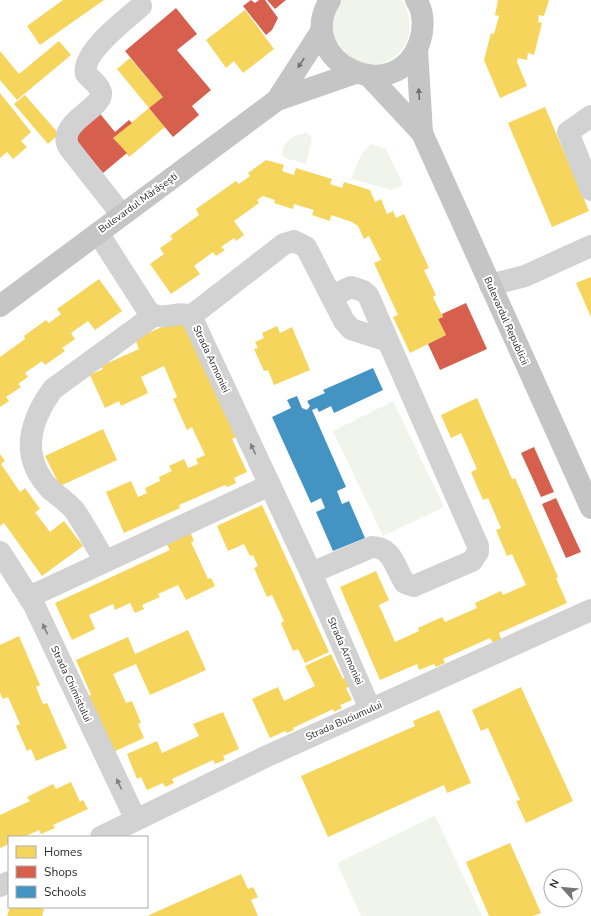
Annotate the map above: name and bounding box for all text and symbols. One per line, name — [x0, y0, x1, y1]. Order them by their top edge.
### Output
one-way arrow — [297, 57, 305, 68]
one-way arrow — [416, 88, 423, 100]
street label: Bulevardul Mărășești — [96, 169, 180, 237]
street label: Bulevardul Republicii — [480, 275, 532, 367]
street label: Strada Armoniei — [189, 323, 233, 395]
one-way arrow — [250, 444, 256, 455]
street label: Strada Armoniei — [324, 615, 366, 687]
one-way arrow — [42, 623, 48, 634]
street label: Strada Chimistului — [47, 644, 95, 724]
street label: Strada Buciumului — [304, 698, 384, 744]
one-way arrow — [116, 779, 122, 790]
legend — [8, 836, 148, 908]
text: Homes — [44, 844, 82, 860]
text: Shops — [44, 864, 78, 880]
north arrow — [543, 868, 583, 908]
text: N — [546, 877, 563, 891]
text: Schools — [44, 884, 87, 900]

